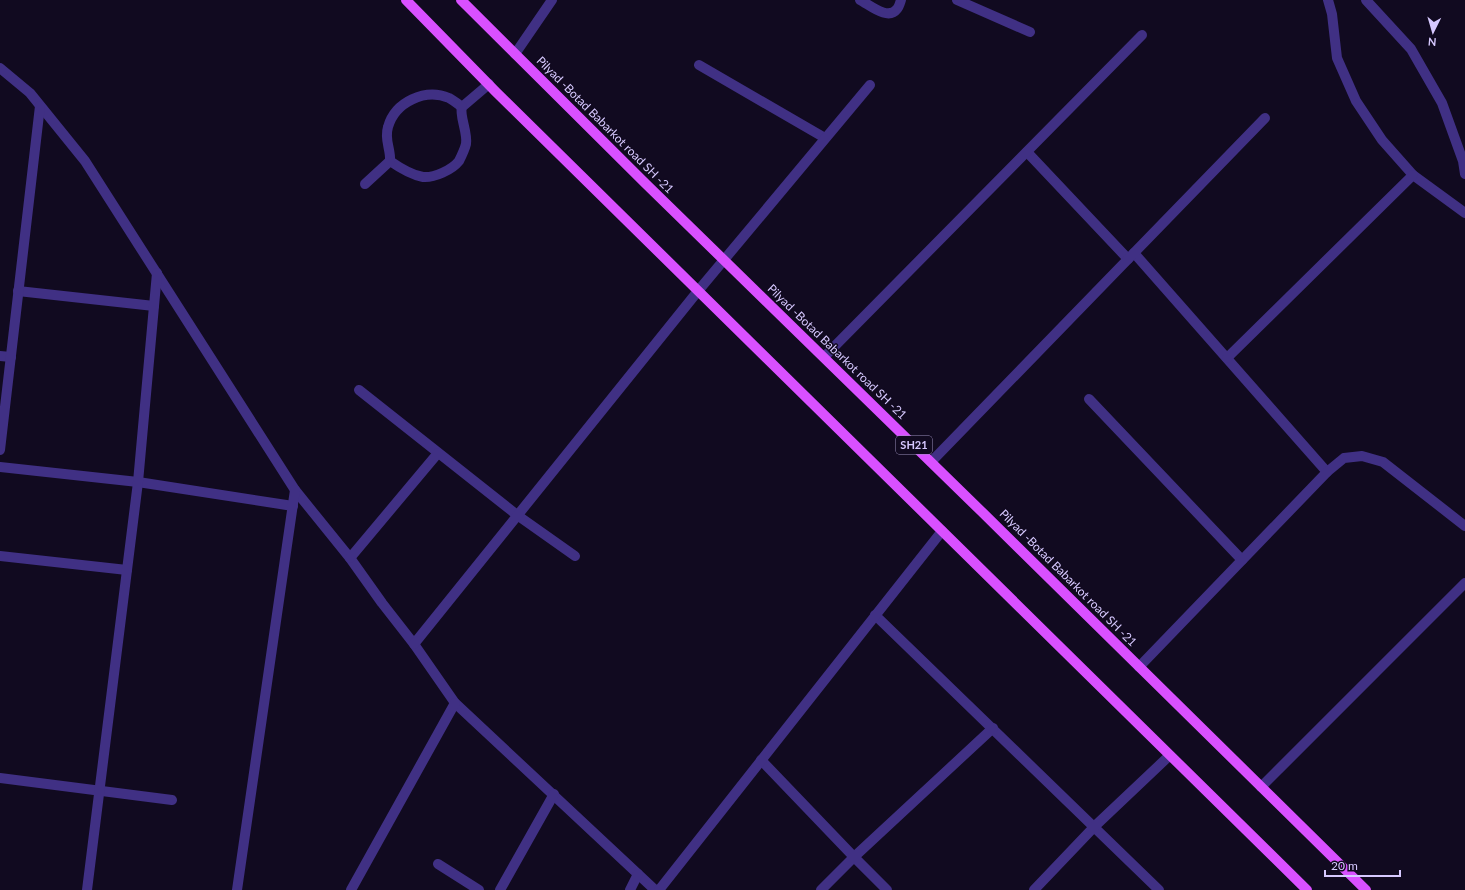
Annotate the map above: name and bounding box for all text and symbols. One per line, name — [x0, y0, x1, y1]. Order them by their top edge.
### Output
north arrow — [1413, 12, 1453, 52]
text: N — [1427, 36, 1437, 49]
street label: Pilyad -Botad Babarkot road SH -21 — [534, 53, 677, 196]
street label: Pilyad -Botad Babarkot road SH -21 — [765, 281, 910, 422]
road number: SH21 — [896, 436, 932, 454]
street label: Pilyad -Botad Babarkot road SH -21 — [997, 506, 1140, 649]
scale bar — [1325, 852, 1400, 878]
text: 20 m — [1331, 858, 1358, 873]

